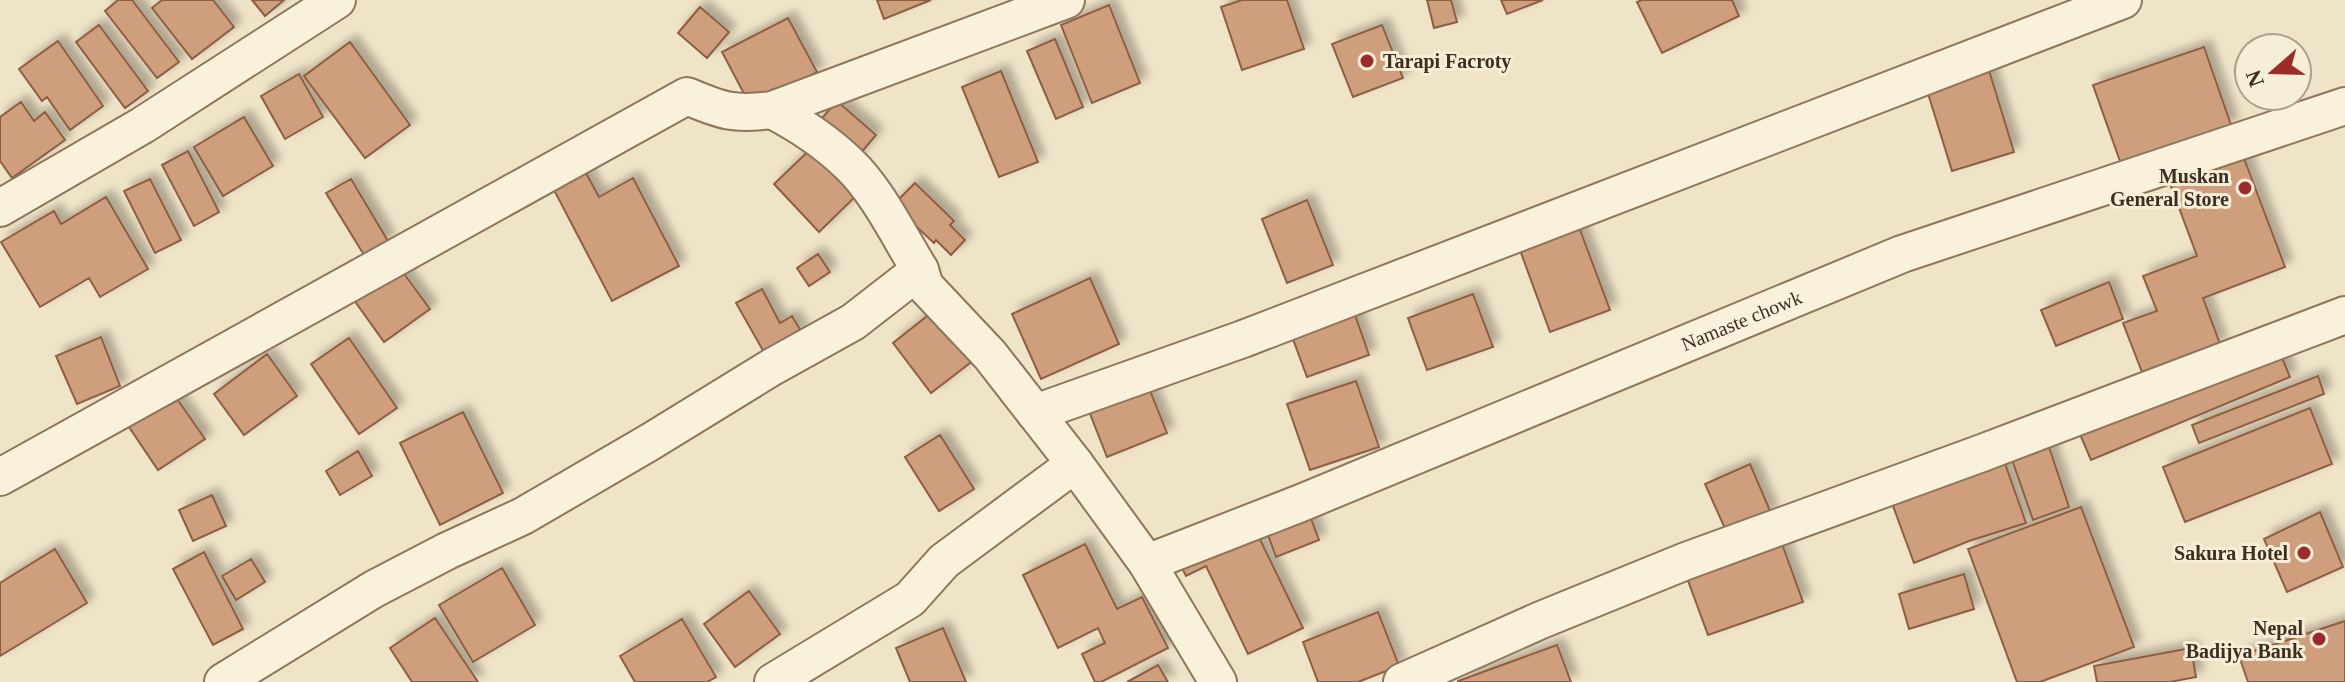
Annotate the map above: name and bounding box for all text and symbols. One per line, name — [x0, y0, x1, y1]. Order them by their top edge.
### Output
north arrow — [2233, 32, 2313, 112]
place label: Tarapi Facroty — [1383, 50, 1511, 73]
marker: Tarapi Facroty — [1358, 52, 1376, 70]
text: N — [2240, 67, 2269, 90]
place label: Muskan General Store — [2110, 165, 2229, 210]
marker: Muskan General Store — [2236, 179, 2254, 197]
street label: Namaste chowk — [1678, 286, 1805, 355]
place label: Sakura Hotel — [2174, 542, 2288, 564]
marker: Sakura Hotel — [2295, 544, 2313, 562]
place label: Nepal Badijya Bank — [2186, 617, 2304, 663]
marker: Nepal Badijya Bank — [2310, 630, 2328, 648]

